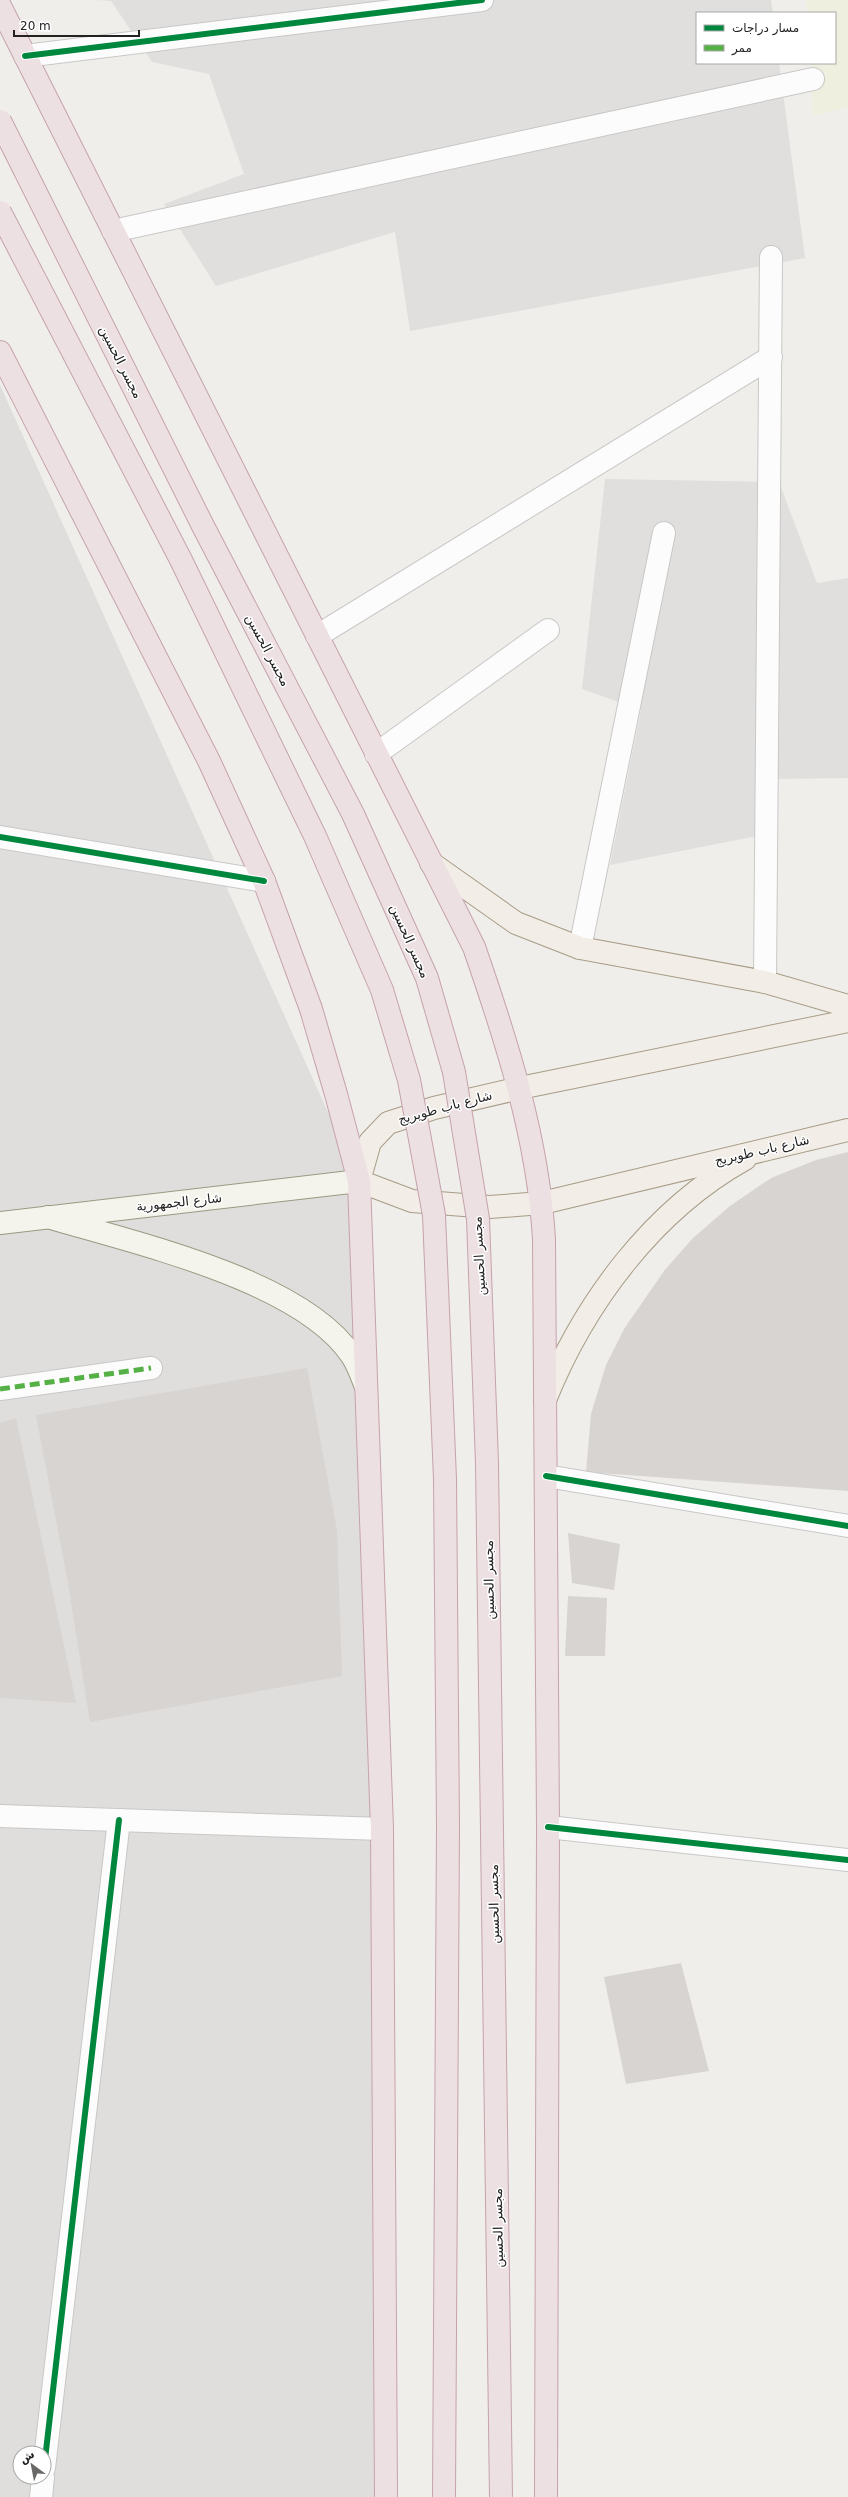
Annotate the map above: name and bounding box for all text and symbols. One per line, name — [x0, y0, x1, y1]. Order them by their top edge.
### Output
scale bar — [14, 12, 139, 38]
legend — [696, 12, 836, 64]
text: 20 m — [20, 19, 51, 33]
text: مسار دراجات — [732, 21, 799, 36]
text: ممر — [731, 41, 752, 56]
street label: مجسر الحسين — [95, 323, 146, 401]
street label: مجسر الحسين — [242, 611, 293, 689]
street label: مجسر الحسين — [386, 902, 433, 981]
street label: شارع باب طويريج — [396, 1087, 494, 1128]
street label: شارع باب طويريج — [713, 1132, 811, 1169]
street label: شارع الجمهورية — [135, 1190, 223, 1215]
street label: مجسر الحسين — [469, 1216, 490, 1296]
street label: مجسر الحسين — [481, 1540, 498, 1620]
street label: مجسر الحسين — [486, 1864, 503, 1944]
street label: مجسر الحسين — [490, 2188, 507, 2268]
north arrow — [12, 2445, 52, 2485]
text: ش — [17, 2447, 37, 2466]

